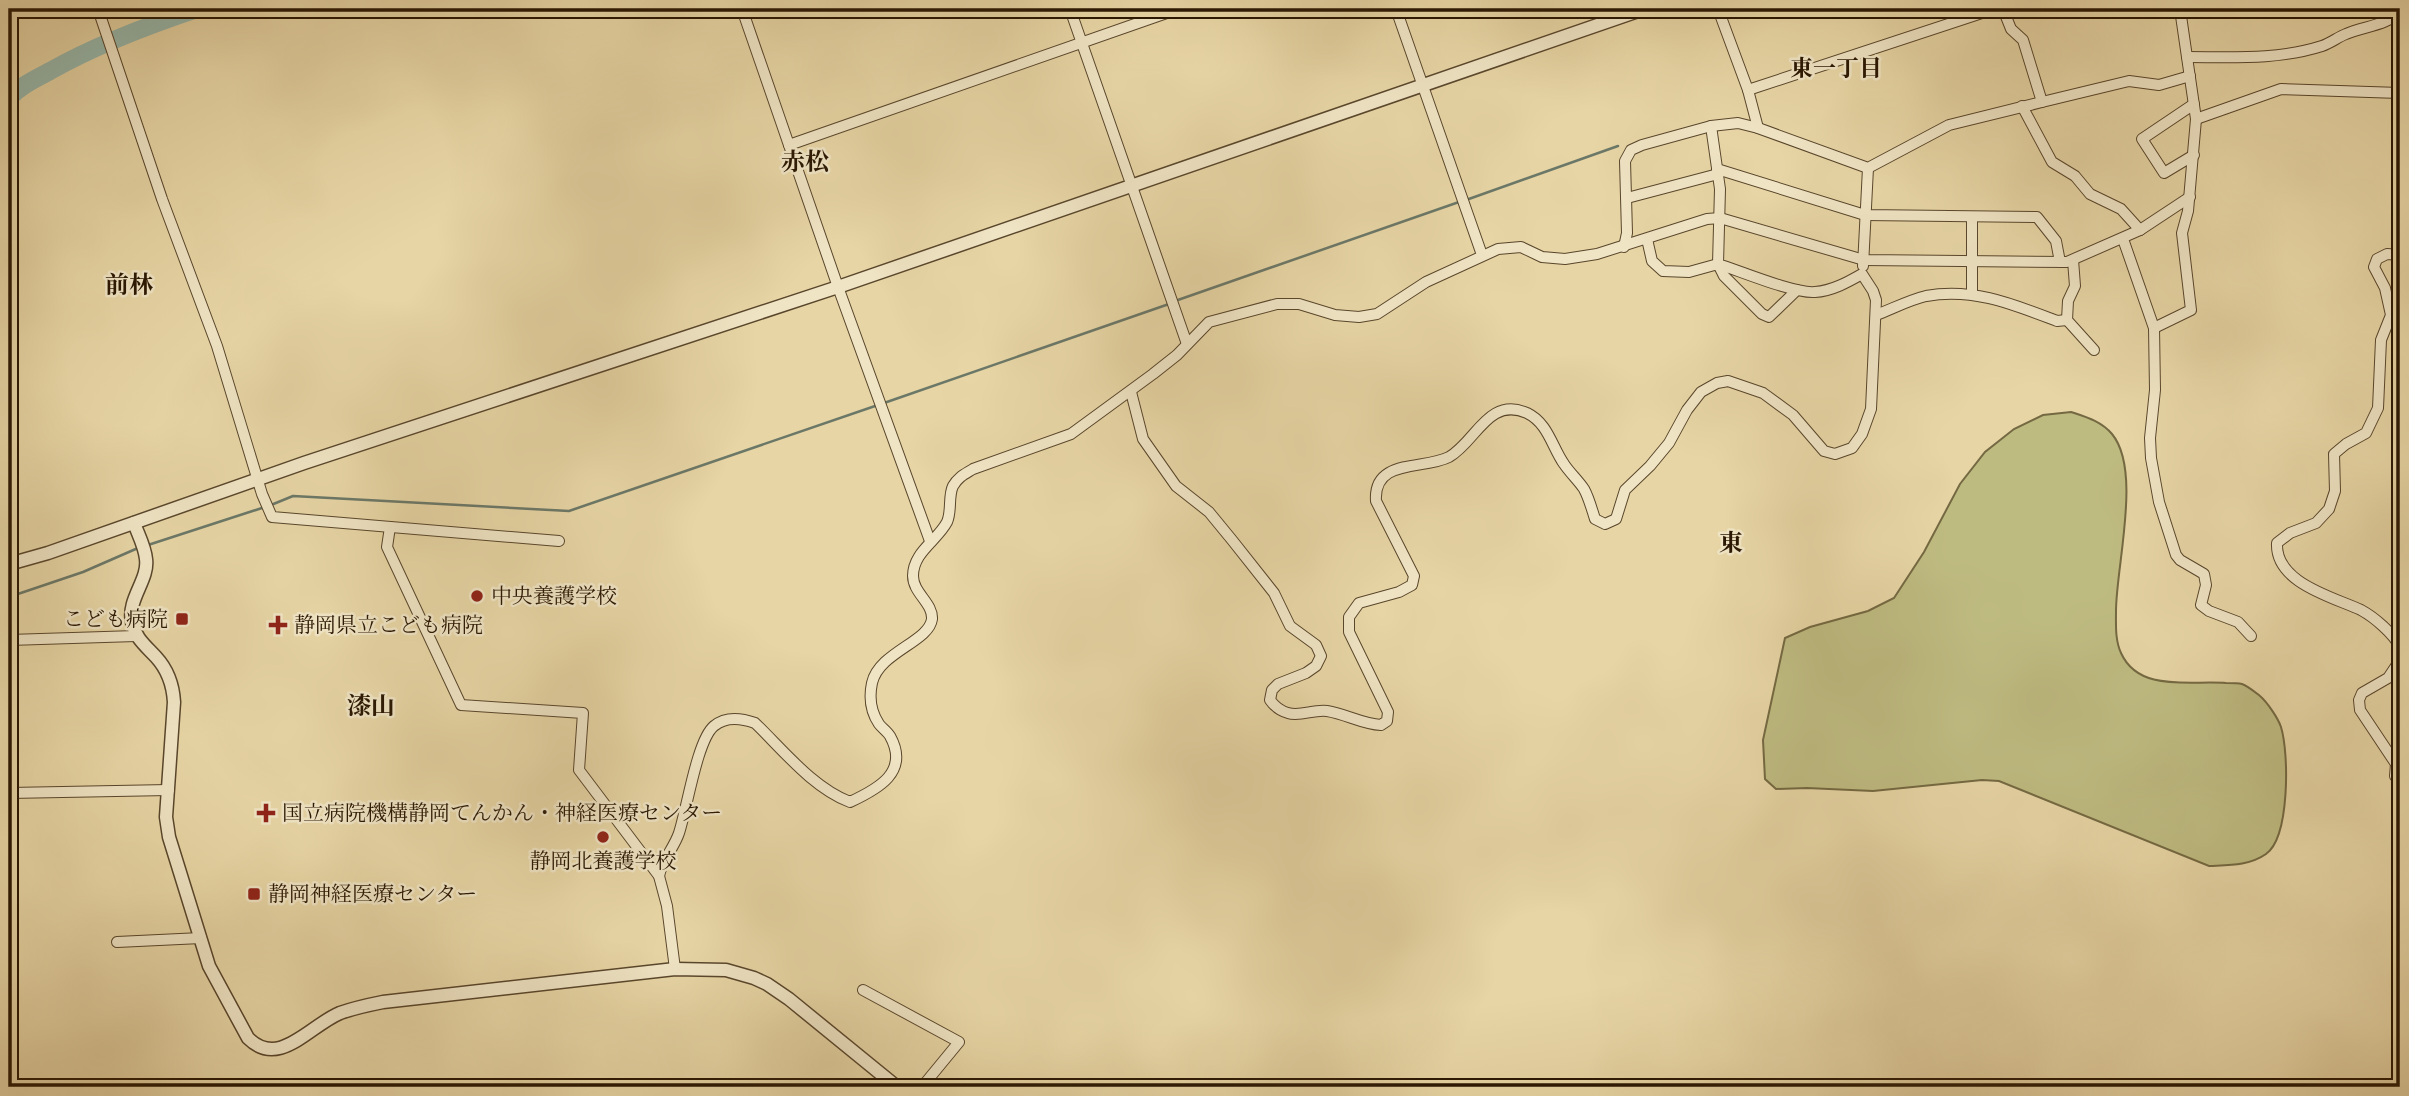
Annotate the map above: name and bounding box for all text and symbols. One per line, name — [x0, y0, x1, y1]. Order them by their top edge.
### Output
district label: 東一丁目 — [1790, 54, 1882, 82]
district label: 赤松 — [781, 147, 829, 176]
district label: 前林 — [105, 270, 153, 299]
district label: 東 — [1719, 528, 1743, 557]
place label: 中央養護学校 — [491, 583, 617, 608]
marker: 中央養護学校 — [469, 588, 485, 604]
place label: こども病院 — [63, 606, 168, 631]
marker: こども病院 — [174, 611, 190, 627]
place label: 静岡県立こども病院 — [294, 612, 483, 637]
marker: 静岡県立こども病院 — [268, 615, 288, 635]
district label: 漆山 — [347, 691, 395, 720]
place label: 国立病院機構静岡てんかん・神経医療センター — [282, 800, 722, 825]
marker: 国立病院機構静岡てんかん・神経医療センター — [256, 803, 276, 823]
marker: 静岡北養護学校 — [595, 829, 611, 845]
place label: 静岡北養護学校 — [530, 848, 677, 873]
place label: 静岡神経医療センター — [268, 881, 477, 906]
marker: 静岡神経医療センター — [246, 886, 262, 902]

